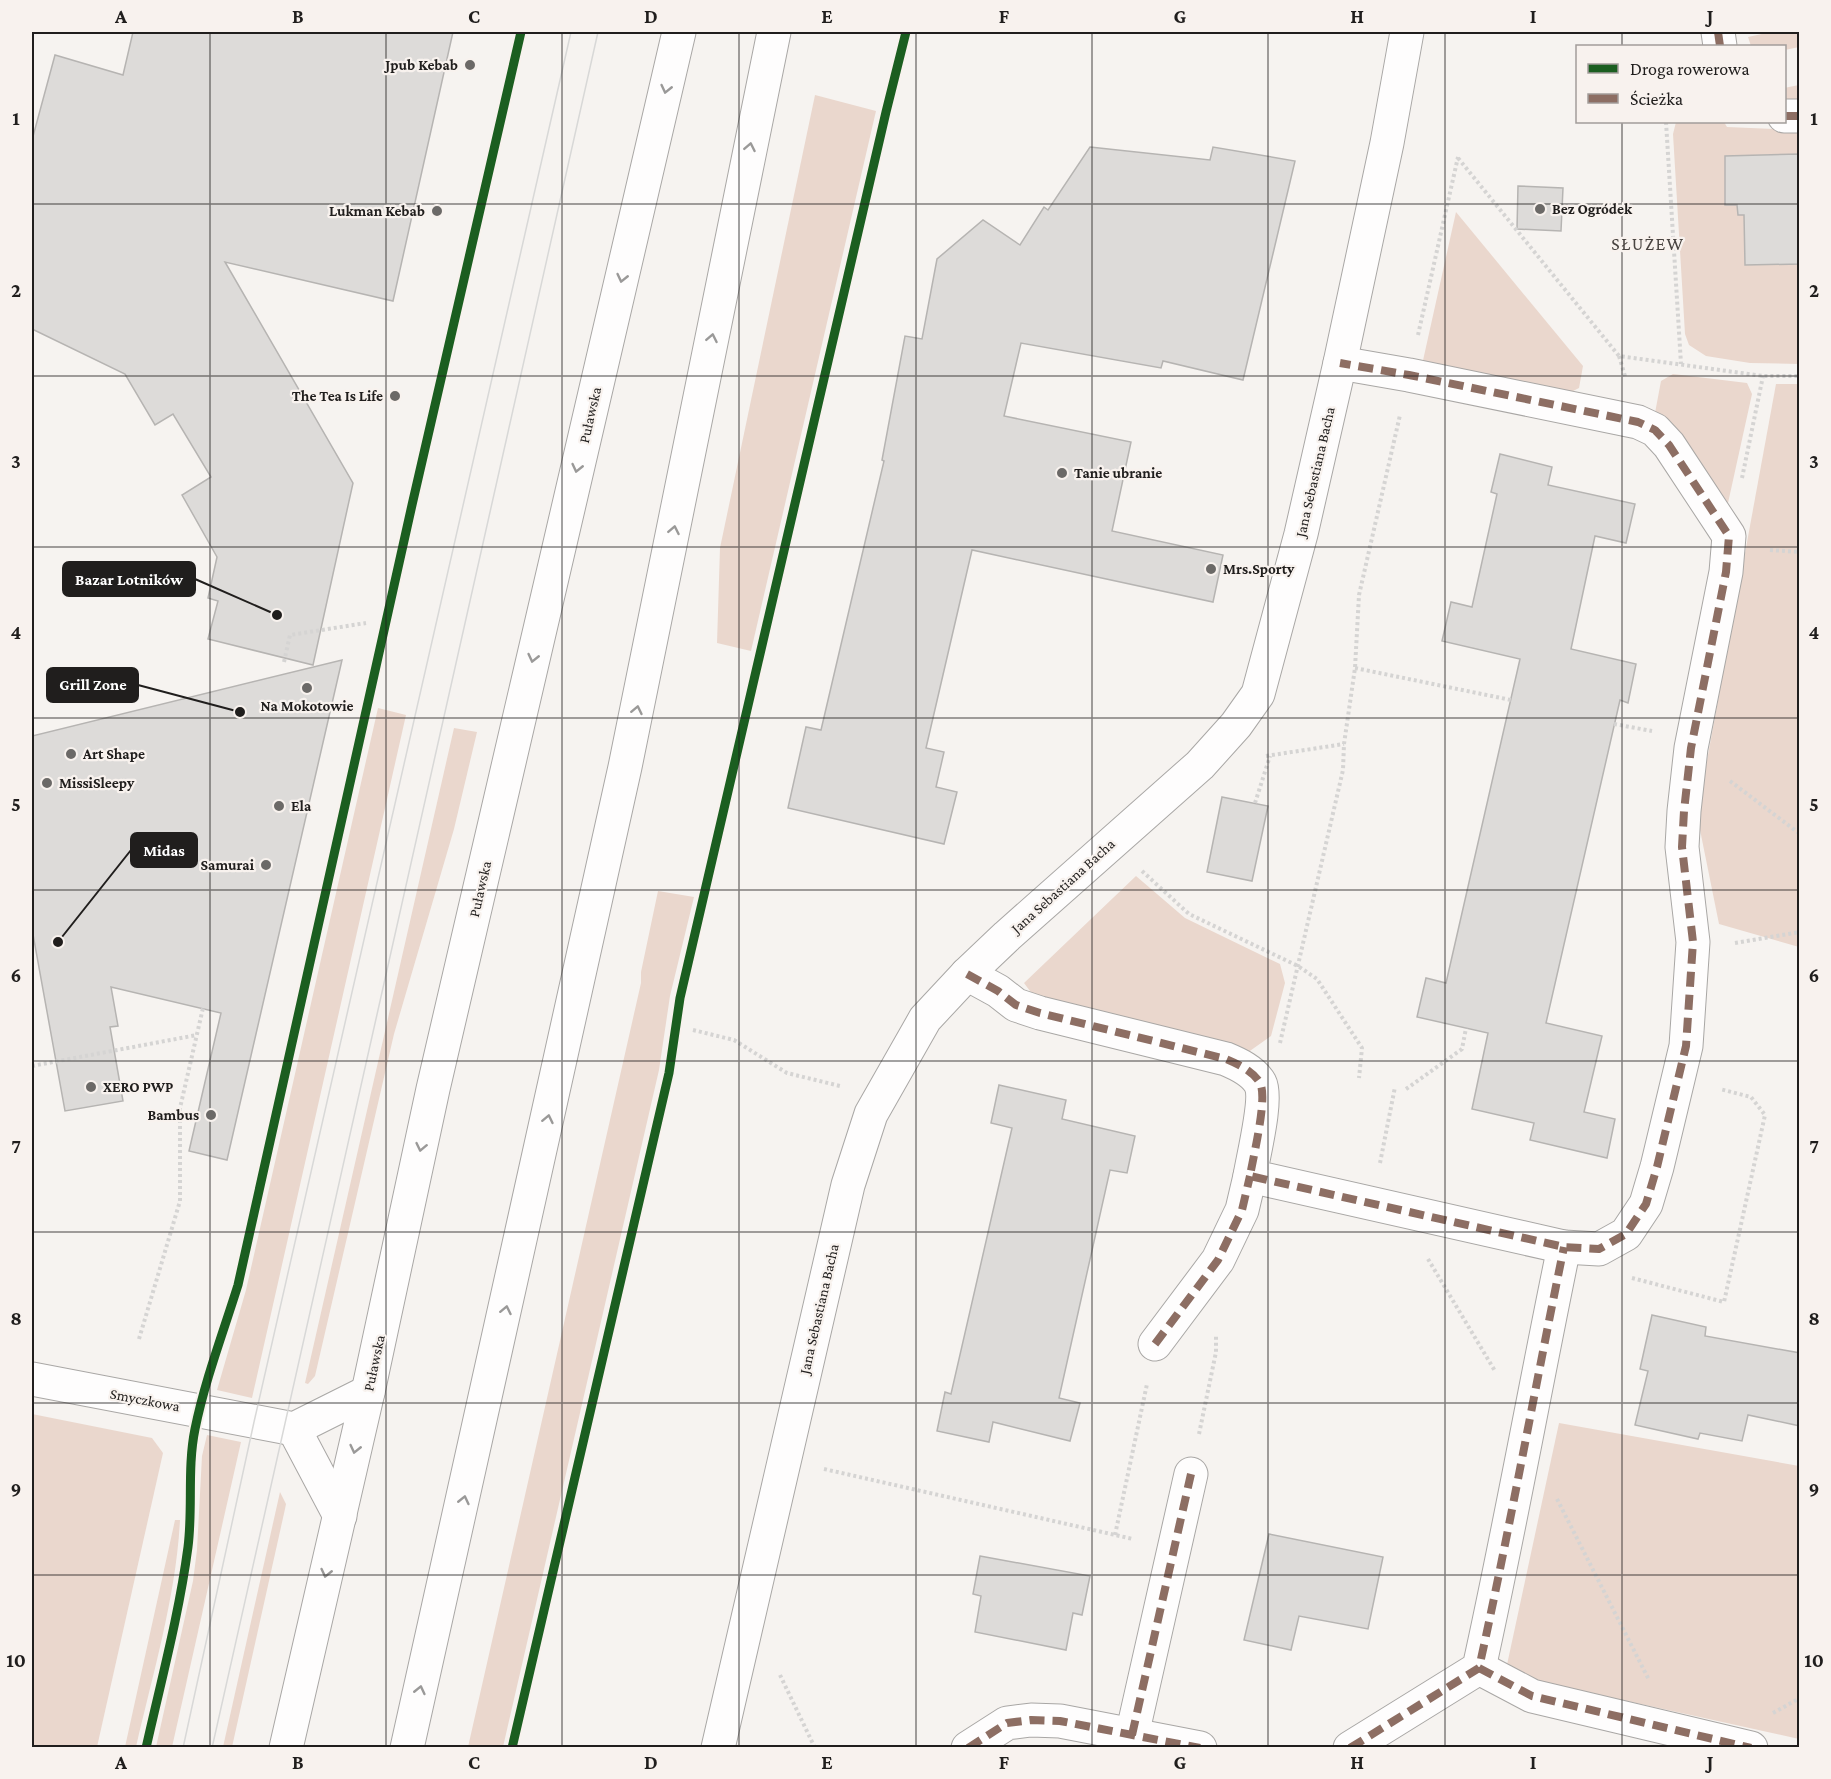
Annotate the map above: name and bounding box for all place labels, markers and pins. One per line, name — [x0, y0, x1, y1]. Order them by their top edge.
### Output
place label: Jpub Kebab — [383, 57, 458, 73]
marker: Jpub Kebab — [463, 58, 477, 72]
place label: Bez Ogródek — [1552, 201, 1633, 217]
marker: Bez Ogródek — [1533, 202, 1547, 216]
place label: Lukman Kebab — [329, 203, 425, 219]
marker: Lukman Kebab — [430, 204, 444, 218]
place label: The Tea Is Life — [292, 388, 383, 404]
marker: The Tea Is Life — [388, 389, 402, 403]
place label: Tanie ubranie — [1074, 465, 1162, 481]
marker: Tanie ubranie — [1055, 466, 1069, 480]
place label: Mrs.Sporty — [1223, 561, 1295, 577]
callout: Bazar Lotników — [63, 562, 195, 596]
marker: Mrs.Sporty — [1204, 562, 1218, 576]
callout: Grill Zone — [47, 668, 138, 702]
marker: Na Mokotowie — [300, 681, 314, 695]
place label: Na Mokotowie — [260, 698, 354, 714]
place label: Art Shape — [82, 746, 145, 762]
marker: Art Shape — [64, 747, 78, 761]
place label: MissiSleepy — [59, 775, 135, 791]
marker: MissiSleepy — [40, 776, 54, 790]
place label: Ela — [291, 798, 312, 814]
marker: Ela — [272, 799, 286, 813]
callout: Midas — [131, 833, 197, 867]
place label: Samurai — [201, 857, 255, 873]
marker: Samurai — [259, 858, 273, 872]
place label: XERO PWP — [103, 1079, 173, 1095]
marker: XERO PWP — [84, 1080, 98, 1094]
place label: Bambus — [147, 1107, 199, 1123]
marker: Bambus — [204, 1108, 218, 1122]

